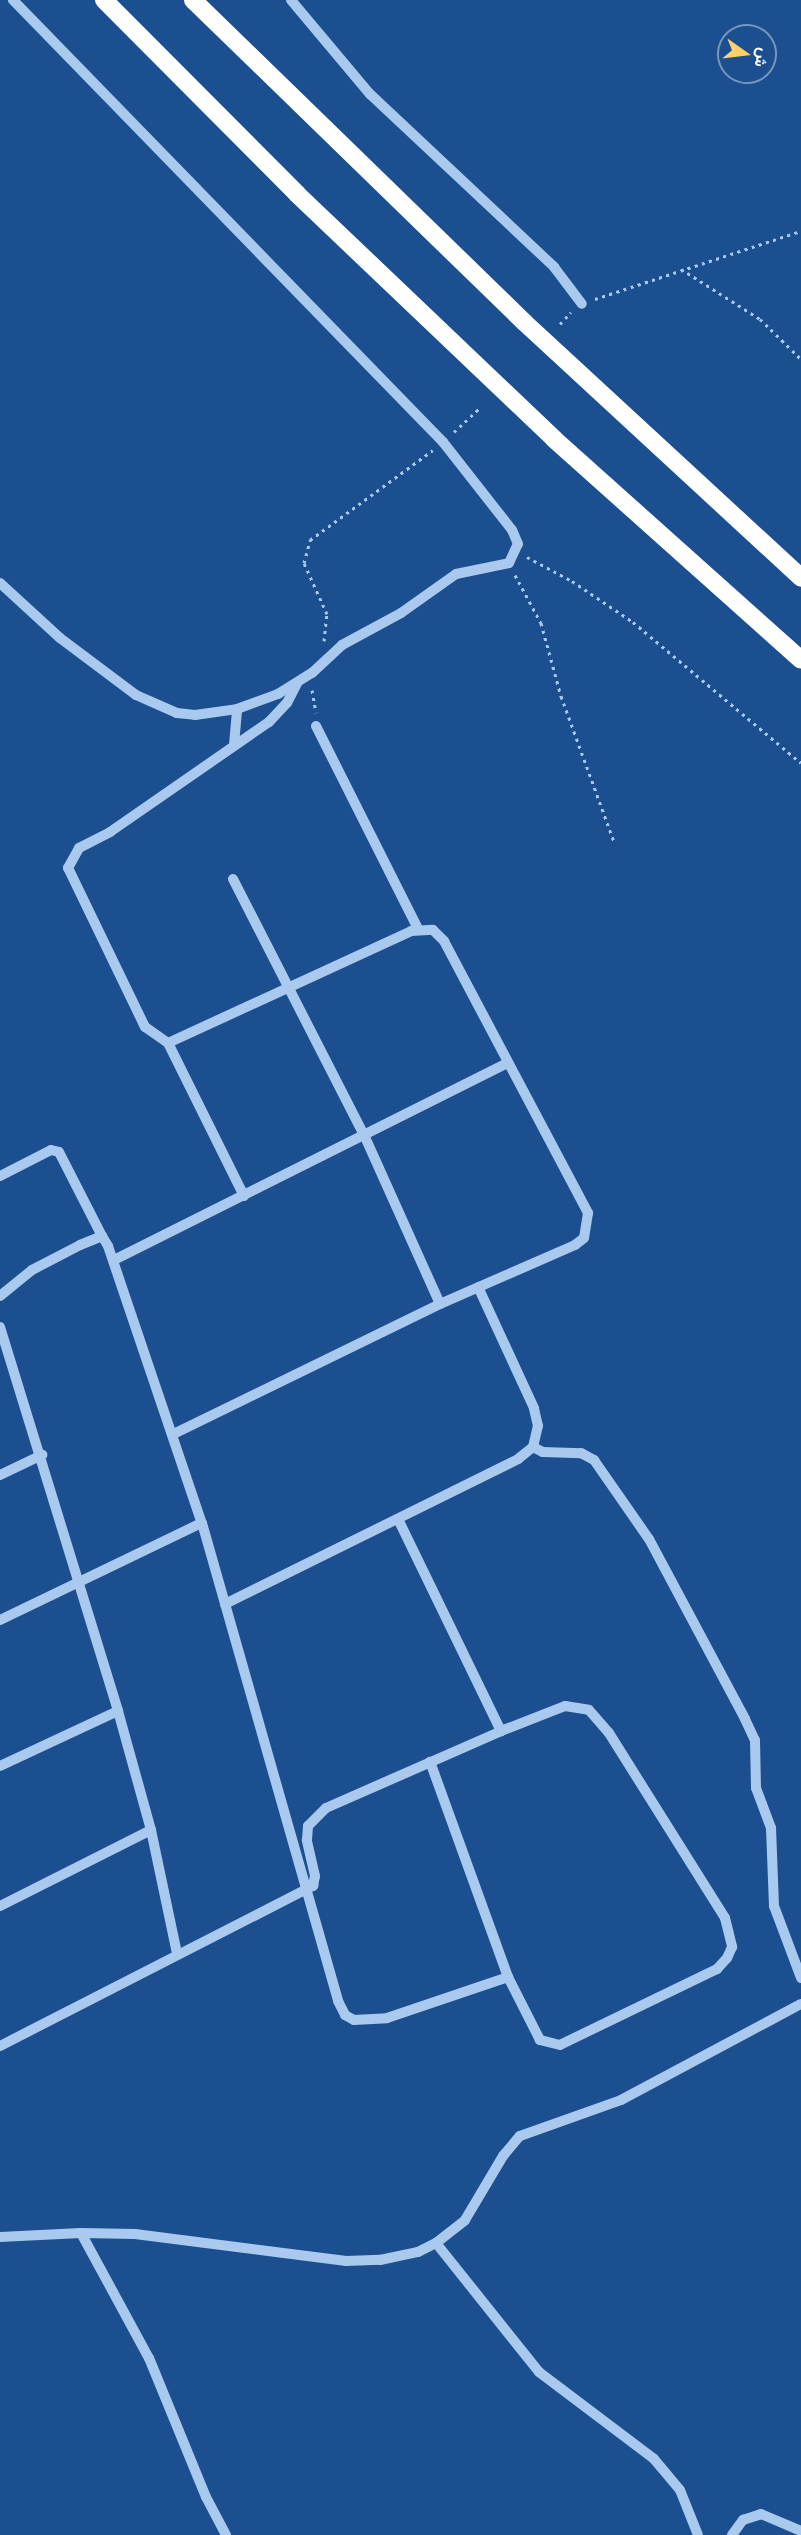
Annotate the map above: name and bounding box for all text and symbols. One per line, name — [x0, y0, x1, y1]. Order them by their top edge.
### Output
north arrow — [717, 24, 777, 84]
text: ش — [750, 46, 775, 70]

